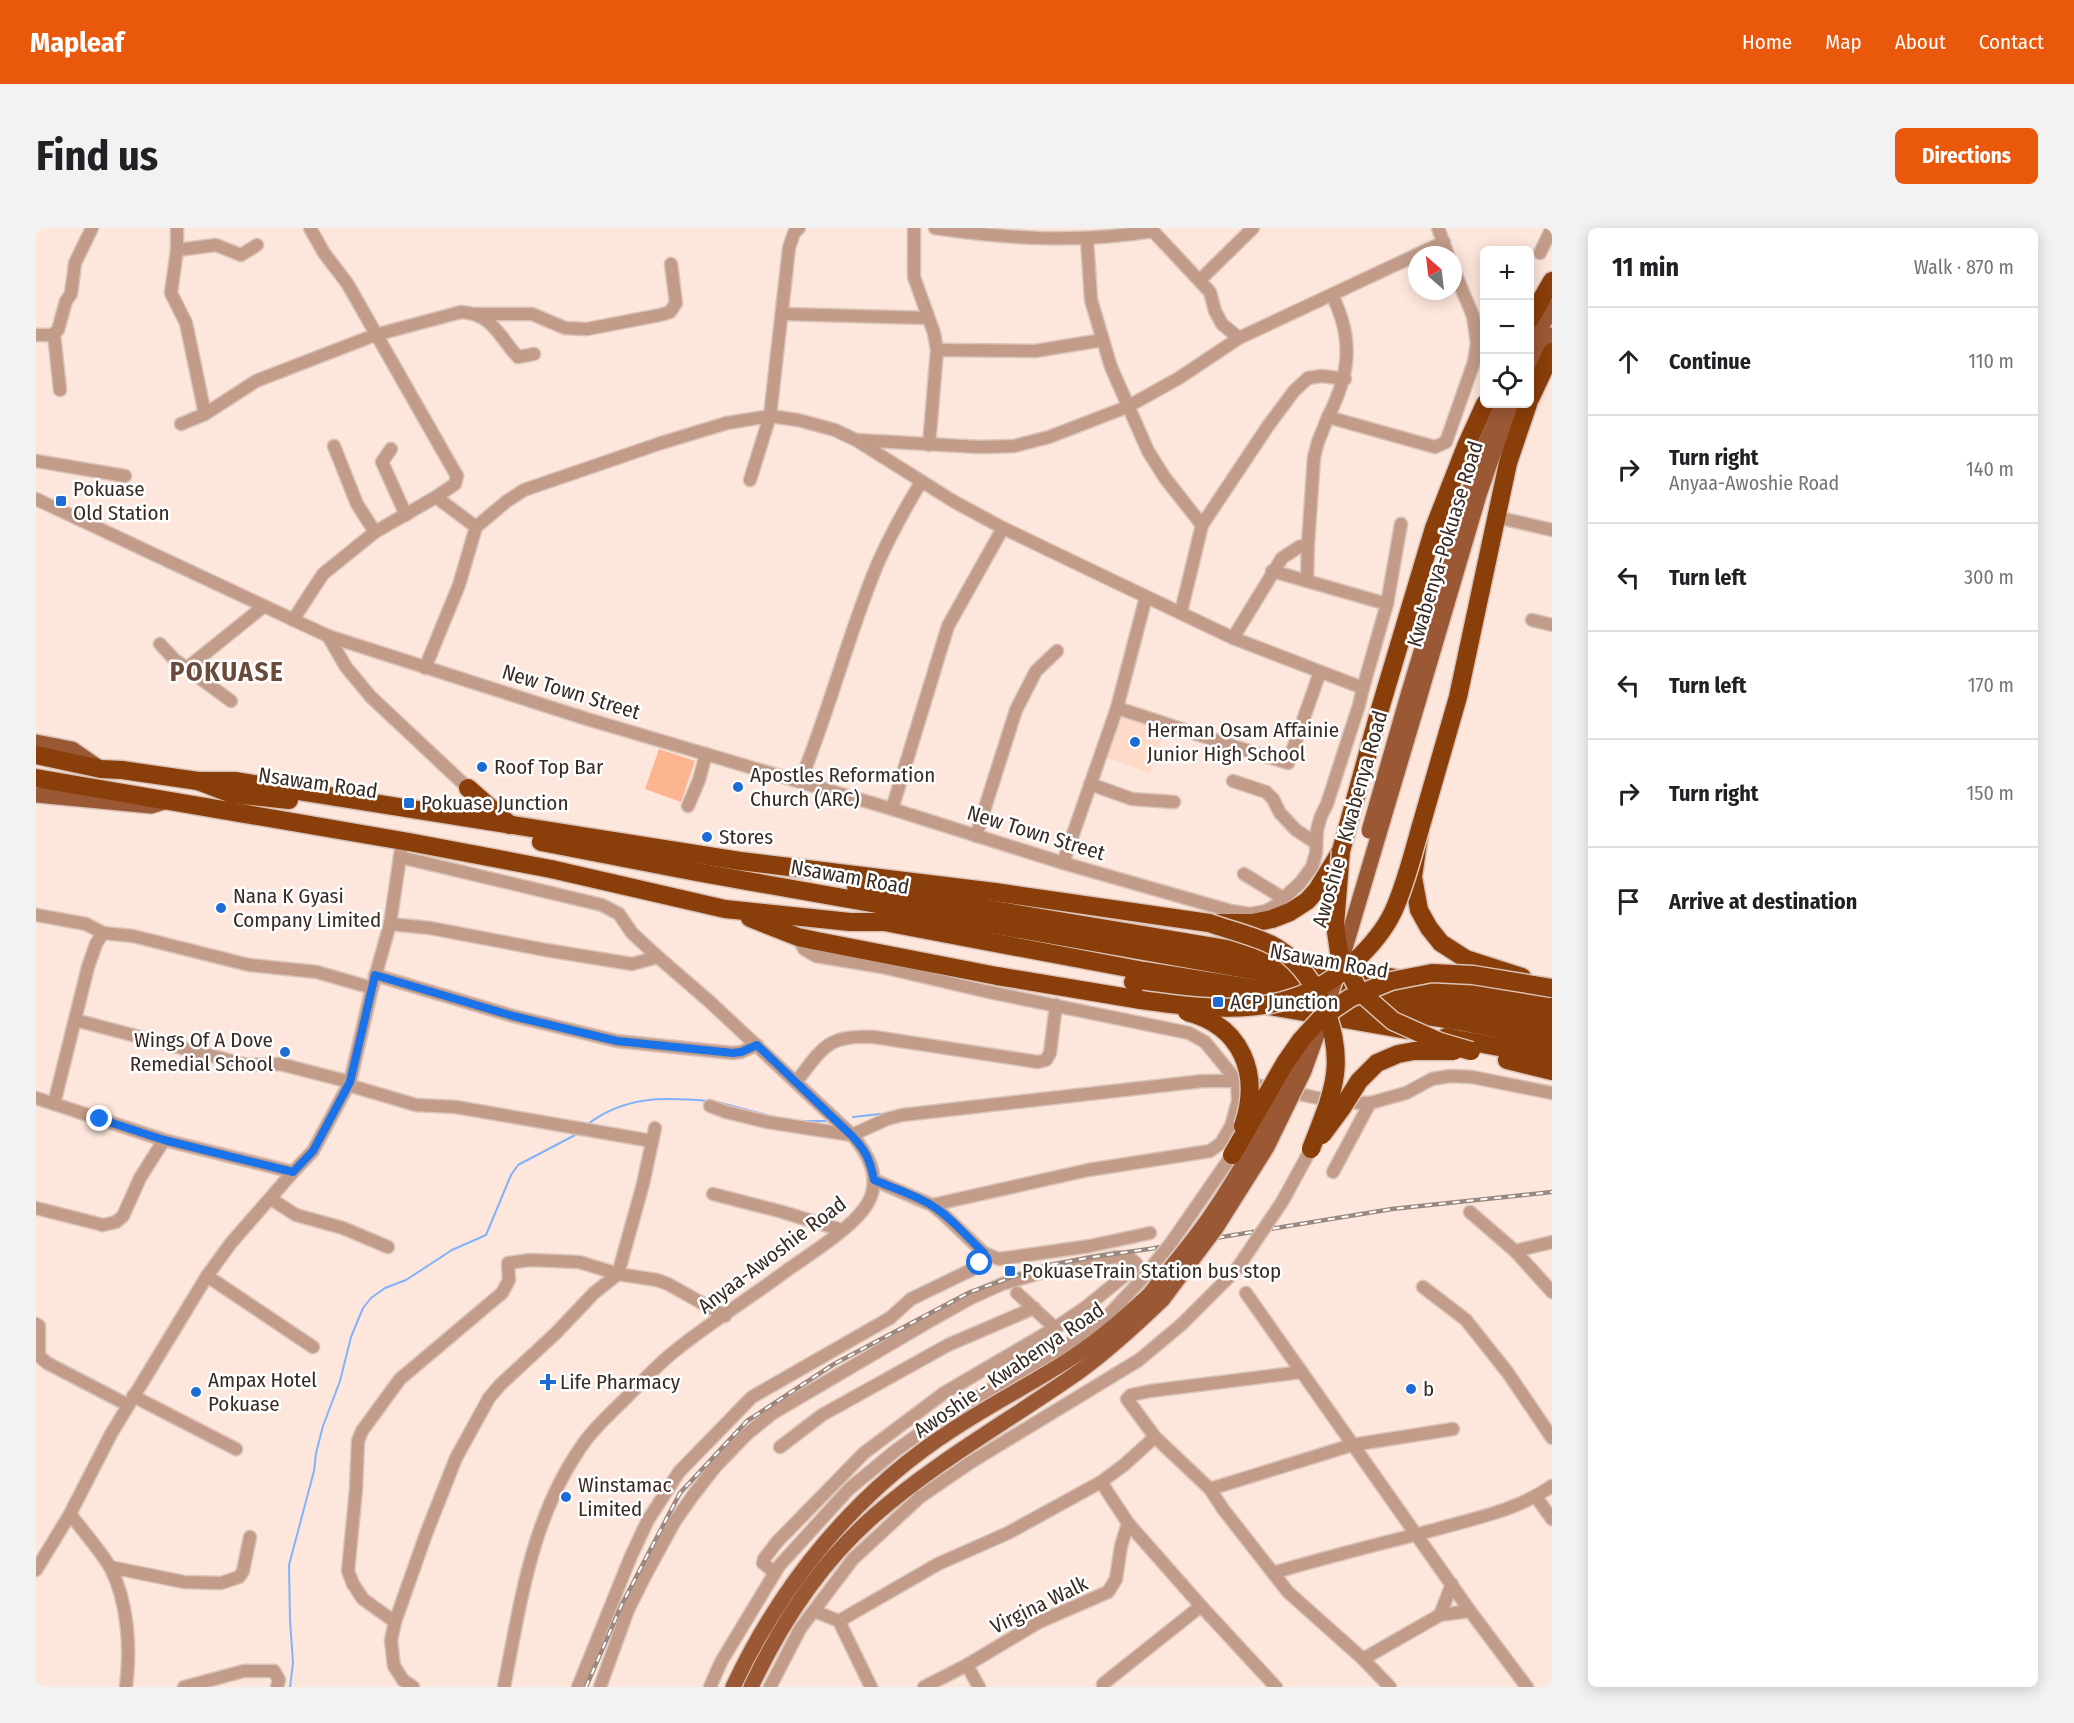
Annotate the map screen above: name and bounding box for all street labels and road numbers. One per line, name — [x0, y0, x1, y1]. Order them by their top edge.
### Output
street label: Kwabenya-Pokuase Road — [1401, 438, 1489, 650]
street label: New Town Street — [499, 659, 643, 725]
street label: Awoshie - Kwabenya Road — [1307, 708, 1393, 930]
street label: Nsawam Road — [257, 762, 379, 804]
street label: New Town Street — [964, 800, 1108, 866]
street label: Nsawam Road — [789, 854, 911, 900]
street label: Nsawam Road — [1268, 938, 1390, 984]
street label: Anyaa-Awoshie Road — [693, 1191, 851, 1319]
street label: Awoshie - Kwabenya Road — [909, 1297, 1109, 1443]
street label: Virgina Walk — [986, 1570, 1092, 1640]

